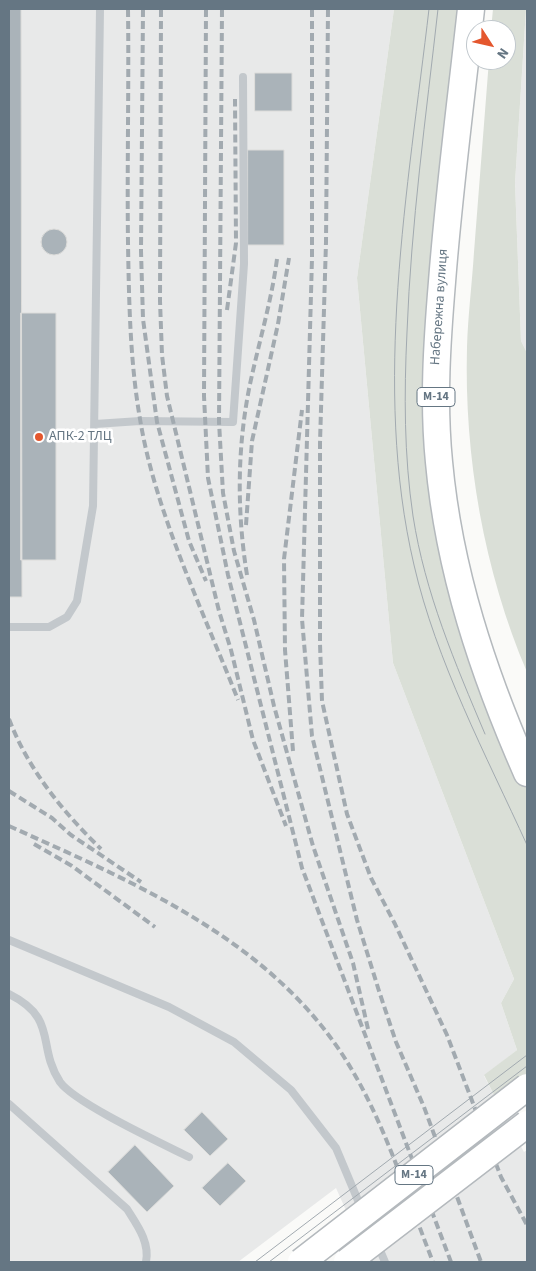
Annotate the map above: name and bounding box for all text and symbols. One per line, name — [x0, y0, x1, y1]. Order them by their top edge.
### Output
north arrow — [466, 20, 516, 70]
text: N — [492, 43, 513, 63]
street label: Набережна вулиця — [428, 248, 452, 366]
road number: М-14 — [417, 388, 455, 407]
place label: АПК-2 ТЛЦ — [49, 429, 112, 445]
marker: АПК-2 ТЛЦ — [33, 431, 45, 443]
road number: М-14 — [395, 1166, 433, 1184]

